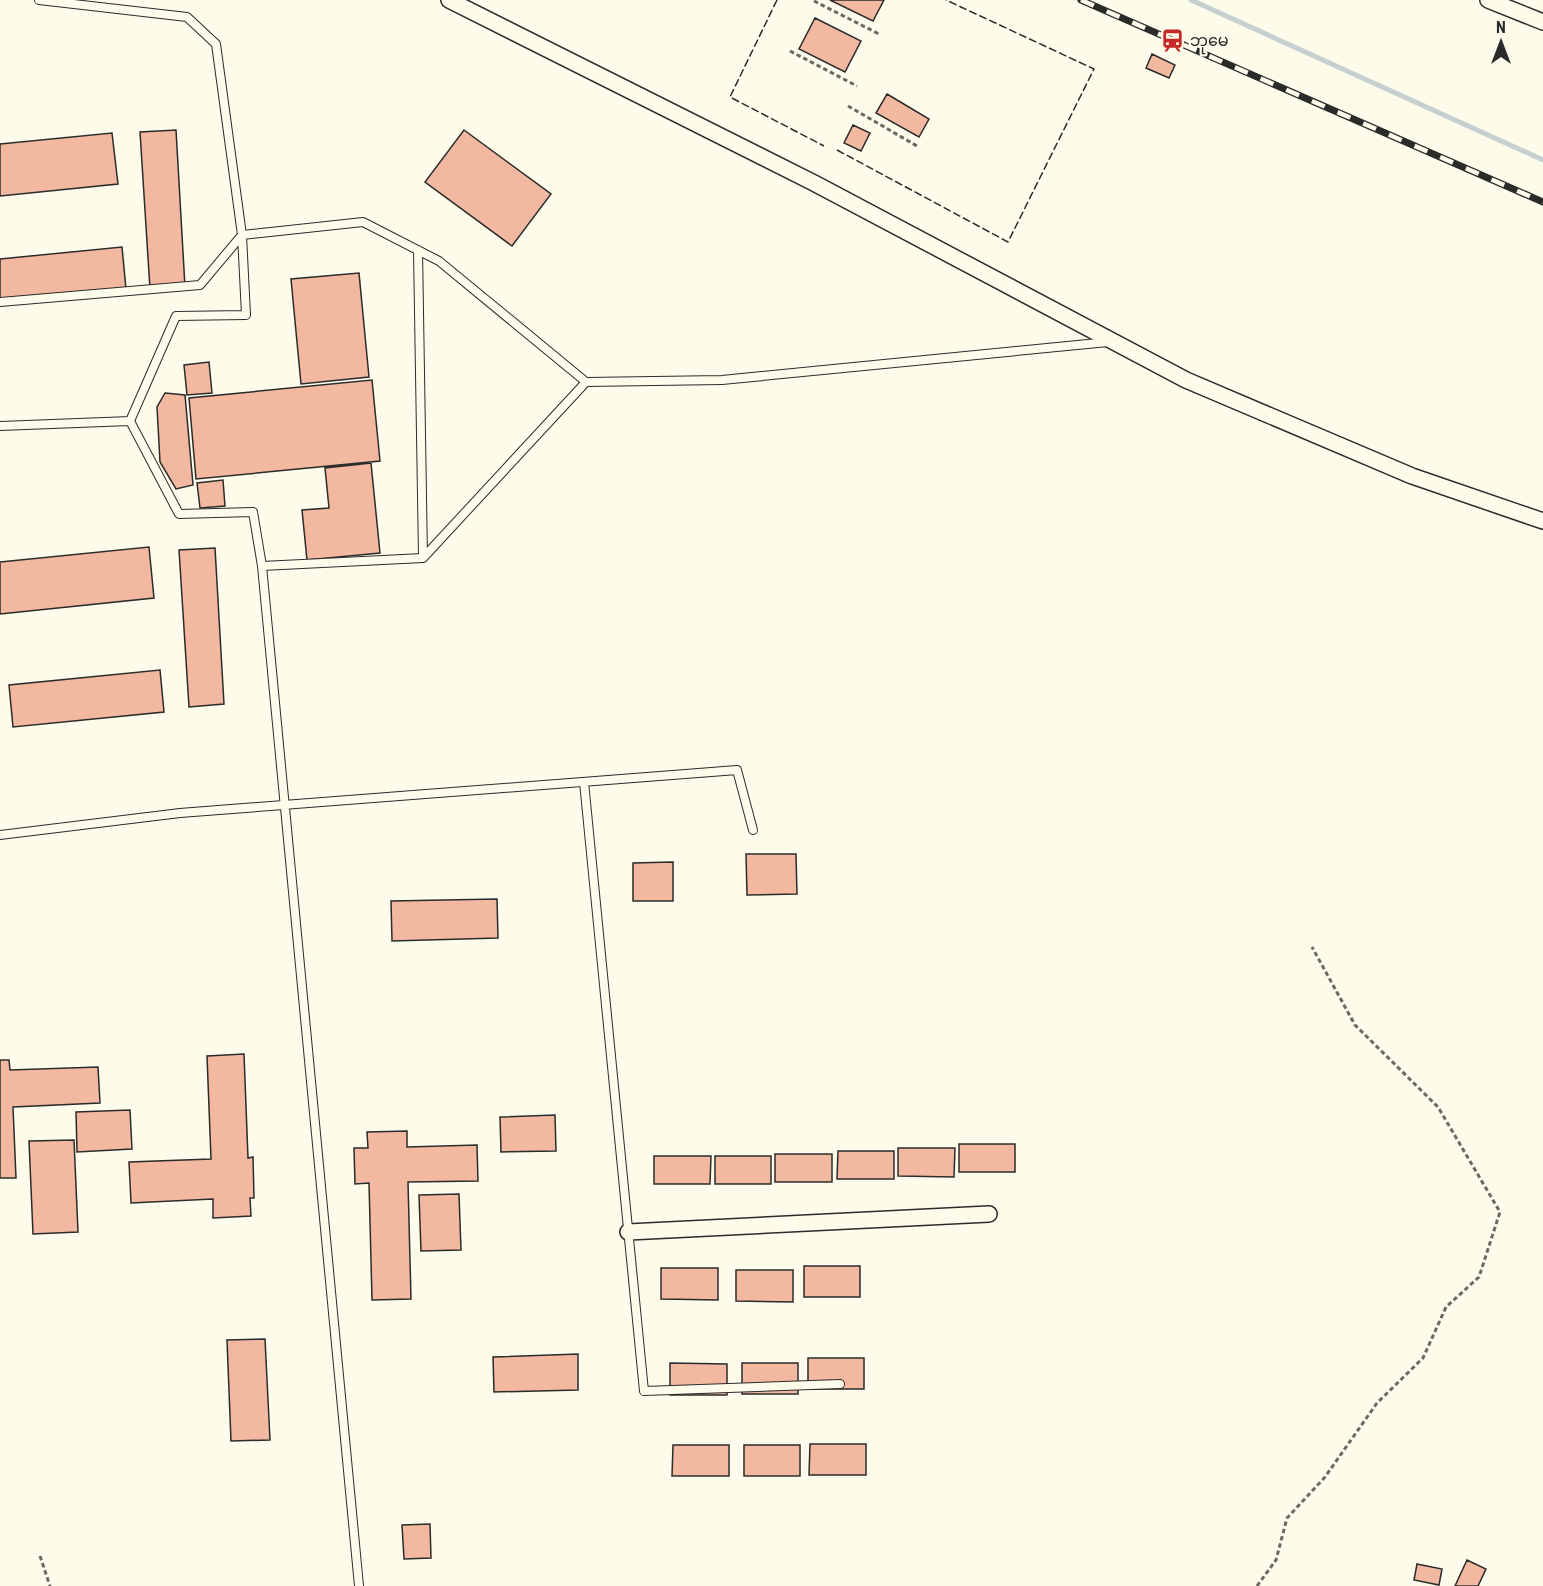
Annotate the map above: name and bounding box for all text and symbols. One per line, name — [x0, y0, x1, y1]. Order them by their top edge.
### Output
north arrow — [1471, 12, 1531, 72]
text: N — [1496, 18, 1506, 37]
station icon: ဘုမေ — [1159, 27, 1185, 53]
place label: ဘုမေ — [1190, 31, 1229, 55]

